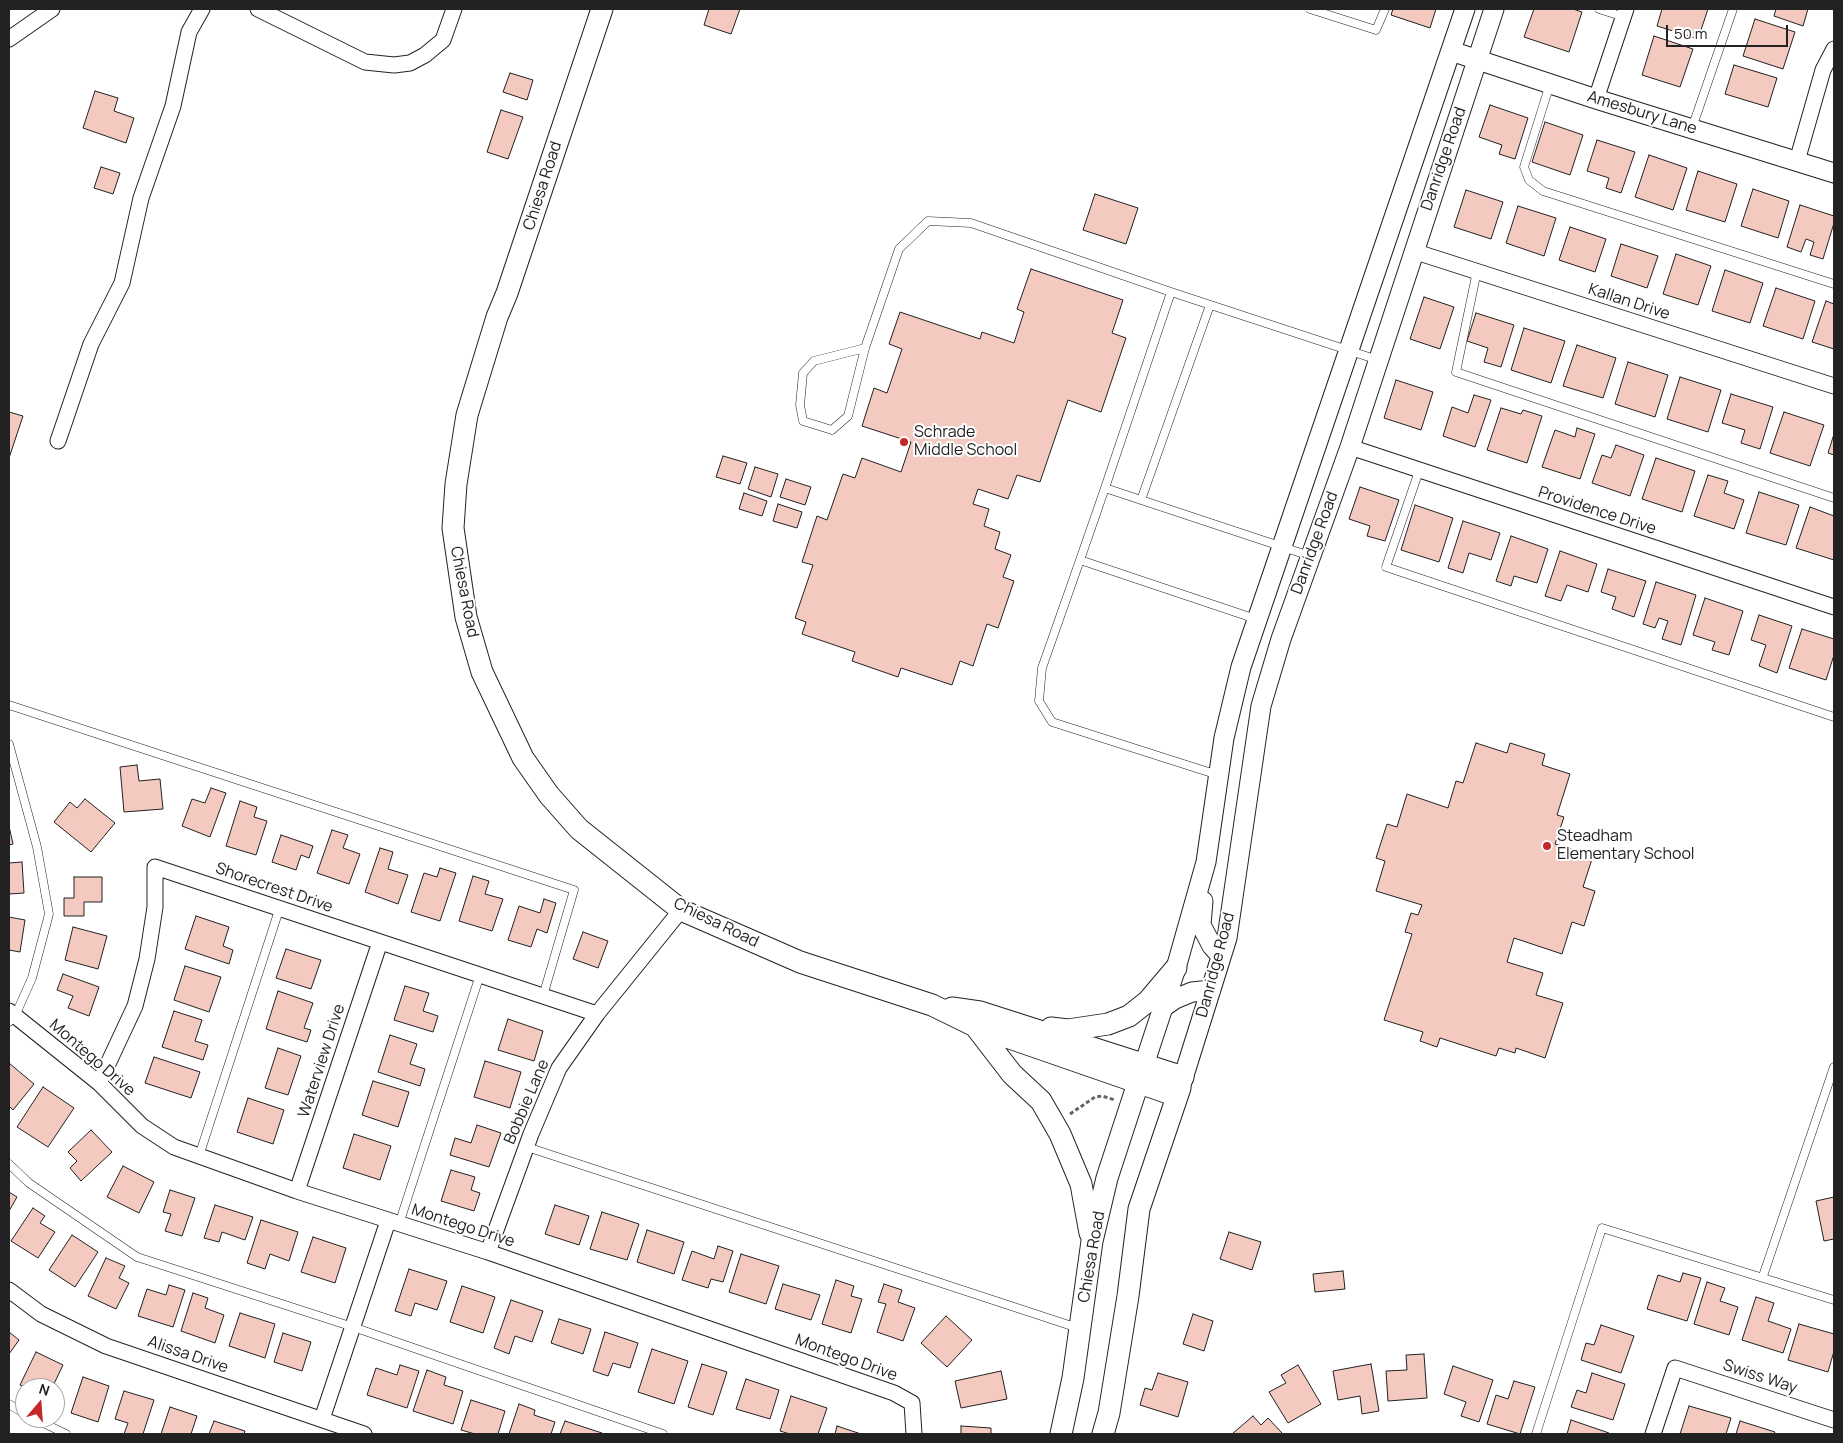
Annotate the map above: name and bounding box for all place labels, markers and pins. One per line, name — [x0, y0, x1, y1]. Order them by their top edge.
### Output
place label: Schrade Middle School — [914, 423, 1017, 461]
marker: Schrade Middle School — [898, 436, 910, 448]
place label: Steadham Elementary School — [1557, 827, 1695, 865]
marker: Steadham Elementary School — [1541, 840, 1553, 852]

